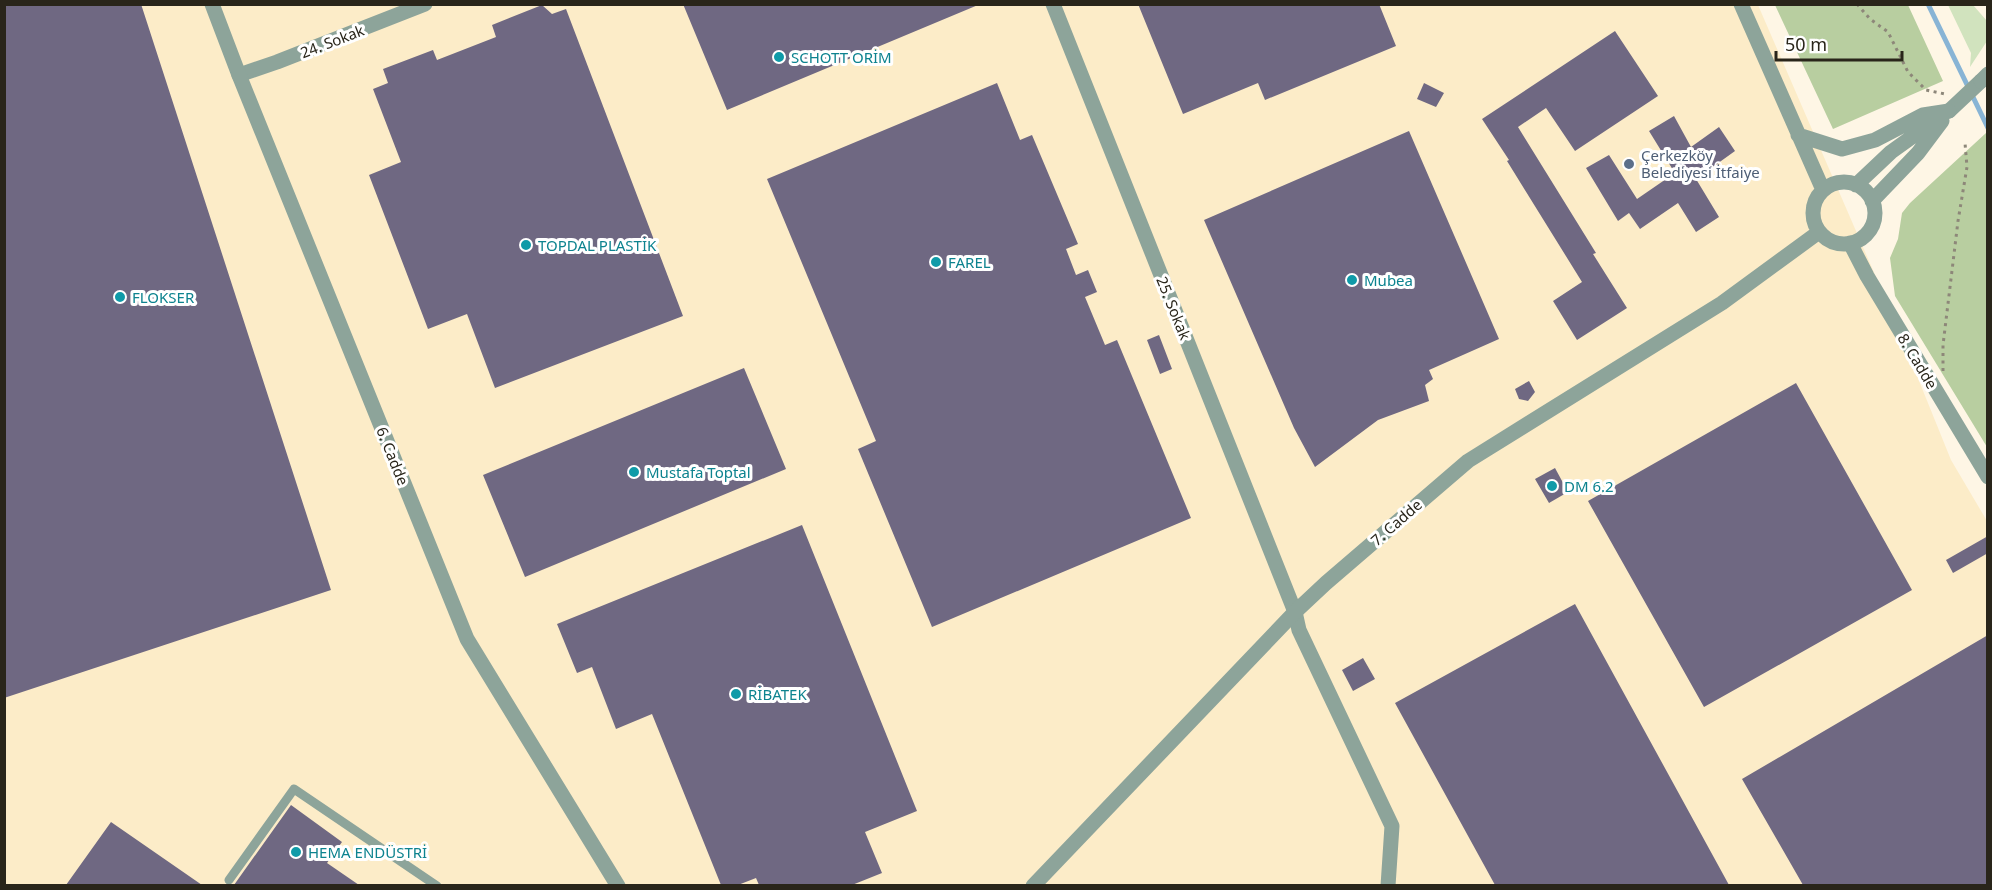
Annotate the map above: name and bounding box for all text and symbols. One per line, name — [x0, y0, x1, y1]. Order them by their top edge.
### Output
street label: 24. Sokak — [297, 20, 367, 62]
scale bar — [1776, 24, 1902, 62]
text: 50 m — [1785, 32, 1827, 56]
place label: SCHOTT ORİM — [791, 47, 892, 67]
marker: SCHOTT ORİM — [772, 50, 786, 64]
place label: Çerkezköy Belediyesi İtfaiye — [1641, 145, 1760, 182]
marker: Çerkezköy Belediyesi İtfaiye — [1622, 157, 1636, 171]
place label: TOPDAL PLASTİK — [538, 235, 657, 255]
marker: TOPDAL PLASTİK — [519, 238, 533, 252]
place label: FAREL — [948, 252, 991, 272]
marker: FAREL — [929, 255, 943, 269]
place label: Mubea — [1364, 270, 1413, 290]
street label: 25. Sokak — [1152, 273, 1196, 343]
marker: Mubea — [1345, 273, 1359, 287]
place label: FLOKSER — [132, 287, 195, 307]
marker: FLOKSER — [113, 290, 127, 304]
street label: 8. Cadde — [1894, 330, 1942, 392]
street label: 6. Cadde — [372, 424, 414, 488]
place label: Mustafa Toptal — [646, 462, 751, 482]
marker: Mustafa Toptal — [627, 465, 641, 479]
place label: DM 6.2 — [1564, 476, 1614, 496]
marker: DM 6.2 — [1545, 479, 1559, 493]
street label: 7. Cadde — [1366, 494, 1426, 550]
place label: RİBATEK — [748, 684, 807, 704]
marker: RİBATEK — [729, 687, 743, 701]
place label: HEMA ENDÜSTRİ — [308, 842, 427, 862]
marker: HEMA ENDÜSTRİ — [289, 845, 303, 859]

